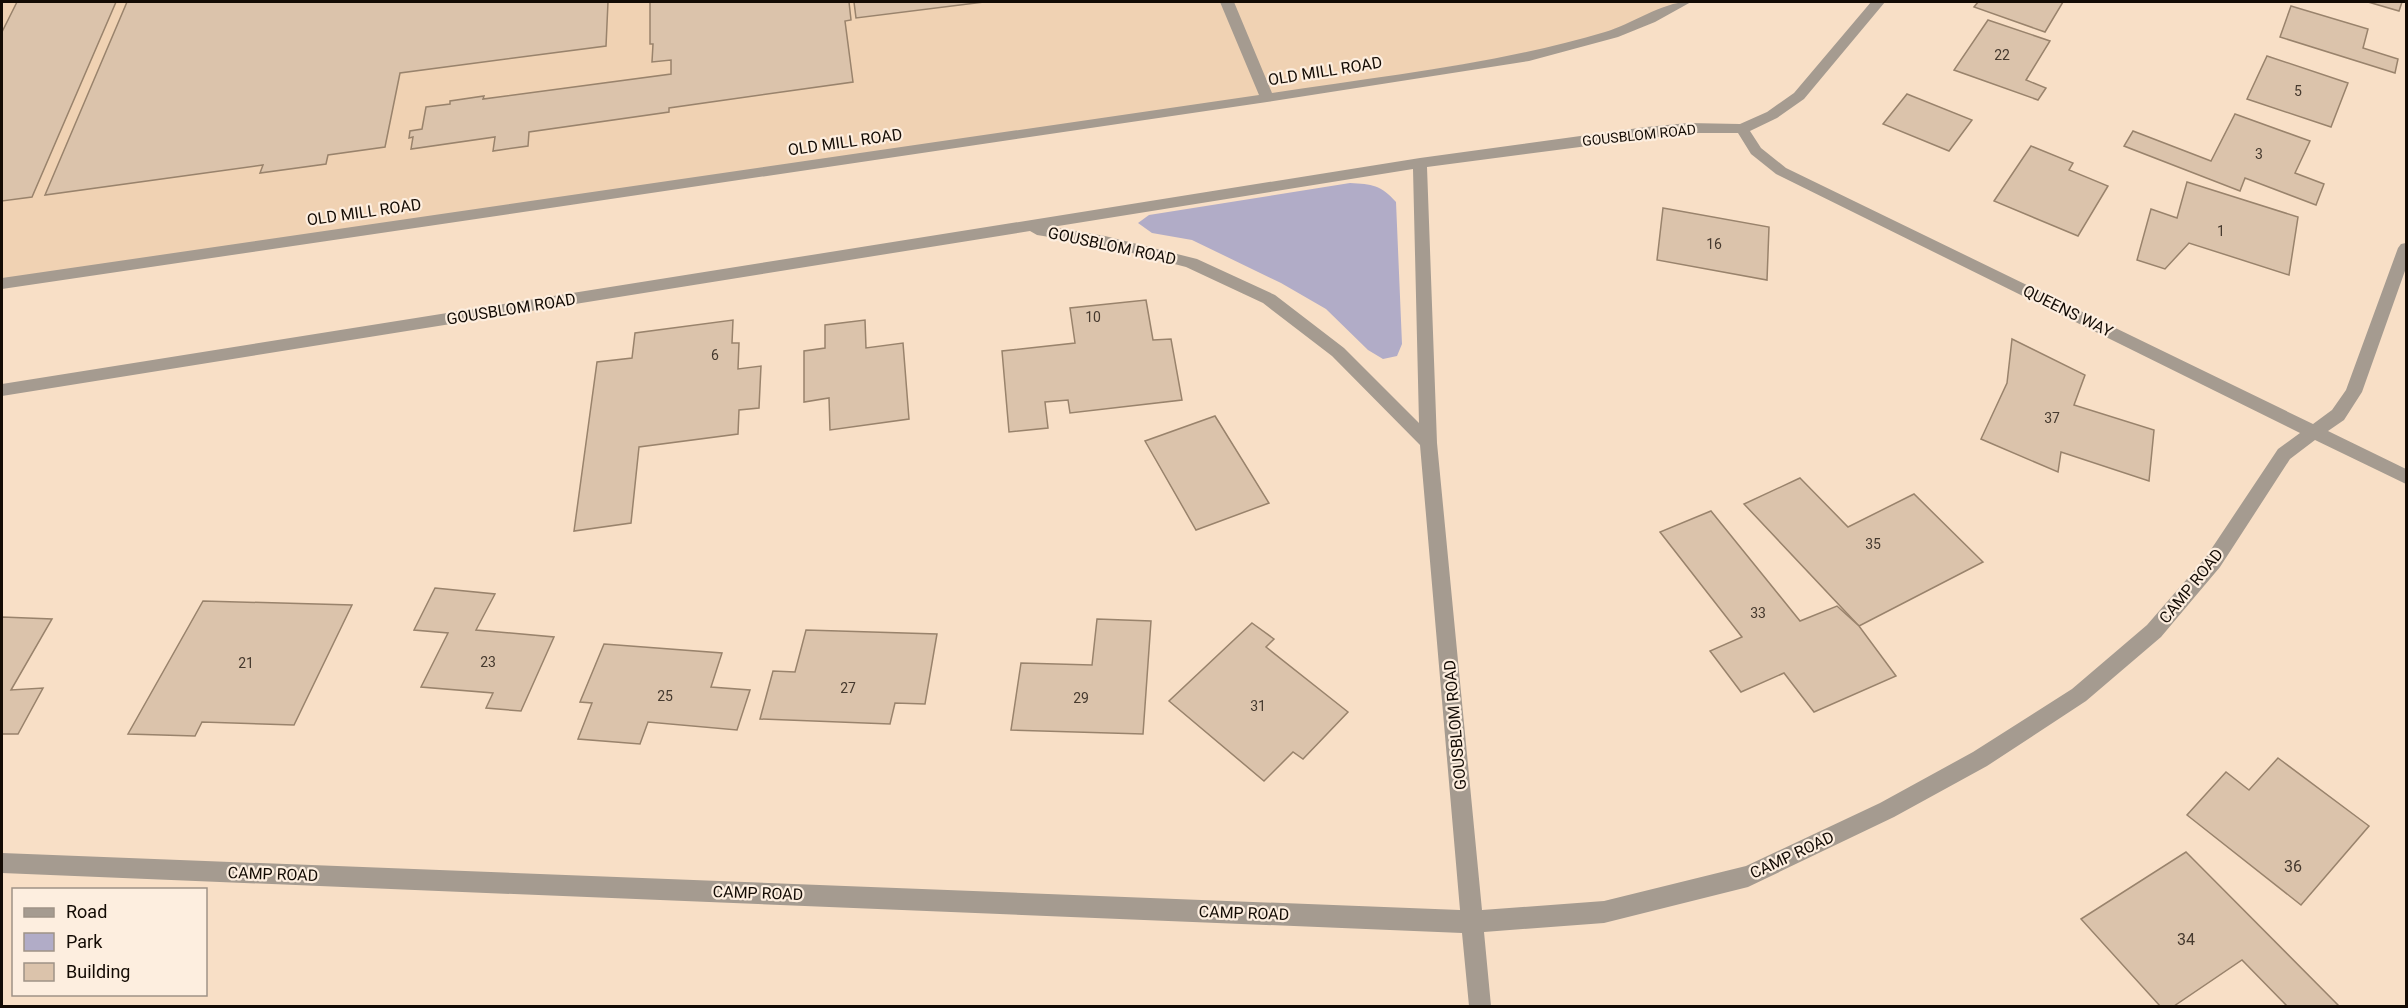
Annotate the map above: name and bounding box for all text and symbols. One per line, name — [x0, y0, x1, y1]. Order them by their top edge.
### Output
house number: 22 — [1994, 47, 2010, 63]
street label: OLD MILL ROAD — [1267, 53, 1383, 89]
house number: 5 — [2294, 83, 2302, 99]
street label: GOUSBLOM ROAD — [1581, 121, 1697, 149]
street label: OLD MILL ROAD — [787, 125, 903, 159]
house number: 3 — [2255, 146, 2263, 162]
street label: OLD MILL ROAD — [306, 195, 422, 229]
street label: GOUSBLOM ROAD — [1046, 223, 1178, 269]
house number: 1 — [2217, 223, 2225, 239]
house number: 16 — [1706, 236, 1722, 252]
street label: QUEENS WAY — [2020, 281, 2116, 341]
street label: GOUSBLOM ROAD — [445, 289, 577, 329]
house number: 10 — [1085, 309, 1101, 325]
house number: 6 — [711, 347, 719, 363]
house number: 37 — [2044, 410, 2060, 426]
house number: 35 — [1865, 536, 1881, 552]
street label: CAMP ROAD — [2155, 545, 2227, 627]
house number: 33 — [1750, 605, 1766, 621]
house number: 23 — [480, 654, 496, 670]
house number: 21 — [238, 655, 254, 671]
street label: GOUSBLOM ROAD — [1440, 659, 1470, 791]
house number: 27 — [840, 680, 856, 696]
house number: 25 — [657, 688, 673, 704]
house number: 29 — [1073, 690, 1089, 706]
house number: 31 — [1250, 698, 1266, 714]
street label: CAMP ROAD — [1747, 827, 1837, 883]
house number: 36 — [2284, 857, 2302, 876]
street label: CAMP ROAD — [227, 863, 319, 885]
street label: CAMP ROAD — [712, 882, 804, 904]
legend — [12, 888, 207, 996]
text: Road — [66, 901, 107, 922]
street label: CAMP ROAD — [1198, 902, 1290, 924]
house number: 34 — [2177, 930, 2195, 949]
text: Park — [66, 931, 103, 952]
text: Building — [66, 961, 130, 982]

